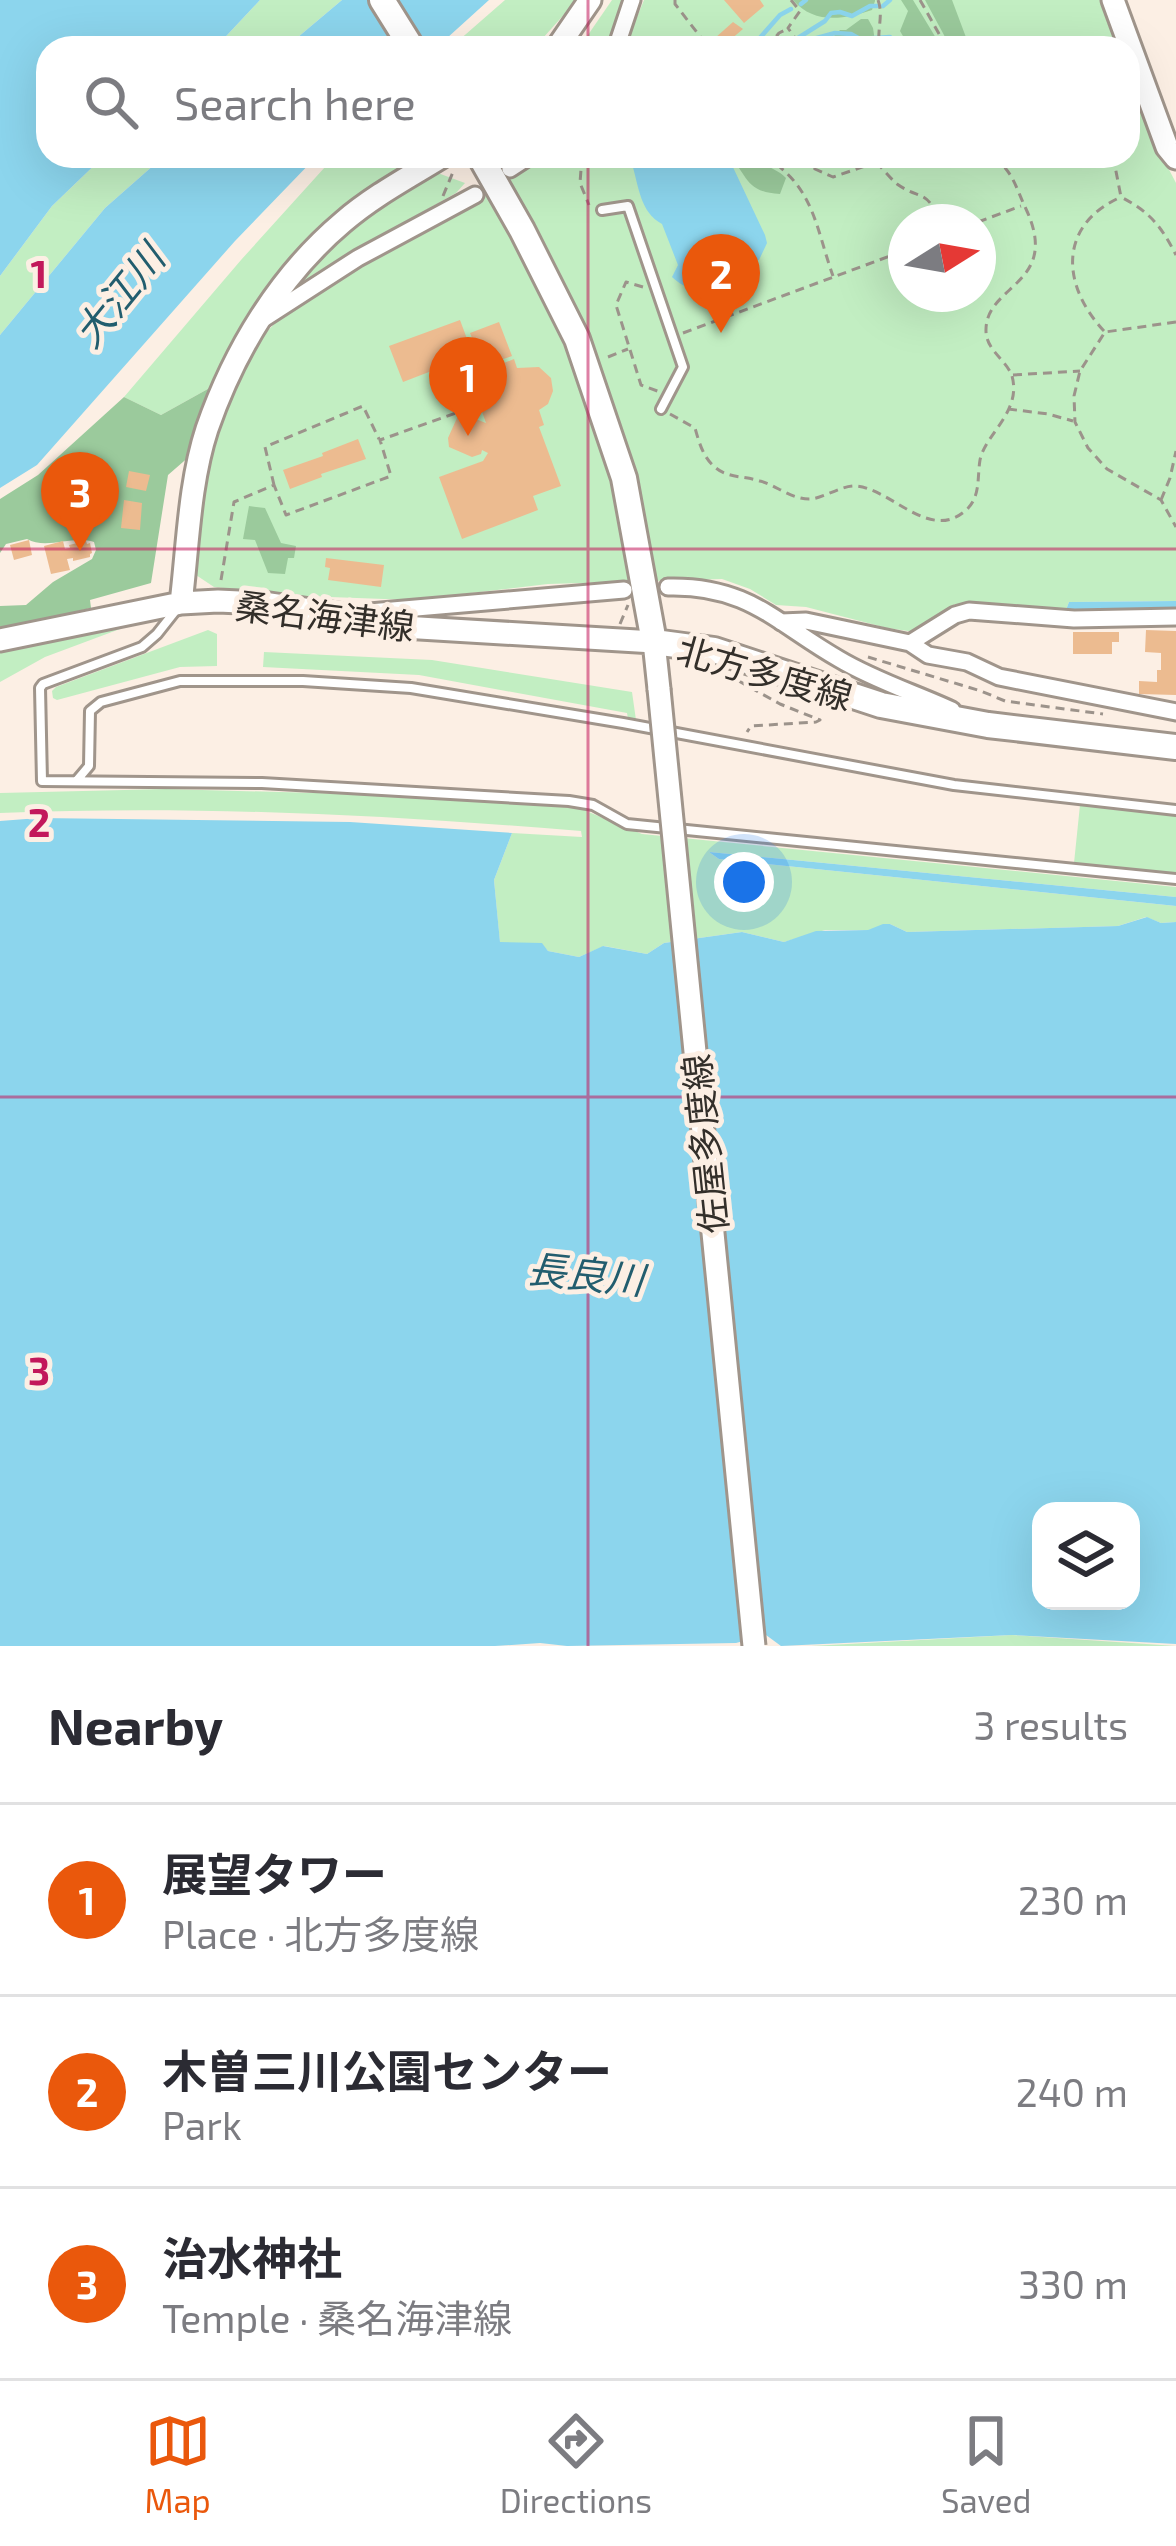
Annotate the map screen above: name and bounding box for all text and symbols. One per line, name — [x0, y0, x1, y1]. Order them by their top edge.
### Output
search box — [36, 36, 1140, 168]
icon: search — [78, 69, 144, 135]
text: Search here — [174, 75, 416, 129]
north arrow — [888, 204, 996, 312]
water label: 大江川 — [63, 232, 176, 355]
pin: 2 — [682, 234, 760, 333]
text: 1 — [31, 249, 47, 296]
pin: 1 — [429, 337, 507, 436]
pin: 3 — [41, 452, 119, 551]
street label: 桑名海津線 — [233, 583, 417, 647]
street label: 北方多度線 — [673, 627, 857, 717]
text: 2 — [28, 798, 50, 845]
your location — [714, 852, 774, 912]
street label: 佐屋多度線 — [673, 1052, 735, 1236]
water label: 長良川 — [525, 1244, 651, 1303]
text: 3 — [28, 1346, 50, 1393]
map controls — [1032, 1502, 1140, 1610]
button: layers — [1032, 1502, 1140, 1610]
text: Nearby — [48, 1694, 223, 1755]
text: 3 results — [974, 1701, 1128, 1748]
text: 展望タワー — [162, 1846, 387, 1900]
text: 1 — [79, 1876, 95, 1923]
text: 230 m — [1018, 1876, 1128, 1923]
text: Place · 北方多度線 — [162, 1910, 479, 1957]
text: 木曽三川公園センター — [162, 2043, 612, 2097]
text: 2 — [76, 2068, 98, 2115]
text: 240 m — [1016, 2068, 1128, 2115]
text: Park — [162, 2101, 242, 2148]
text: 治水神社 — [162, 2230, 342, 2284]
text: 3 — [76, 2260, 98, 2307]
text: 330 m — [1018, 2260, 1128, 2307]
text: Temple · 桑名海津線 — [162, 2294, 512, 2341]
tab: Map — [145, 2408, 211, 2520]
tab: Directions — [500, 2408, 652, 2520]
tab: Saved — [941, 2408, 1031, 2520]

